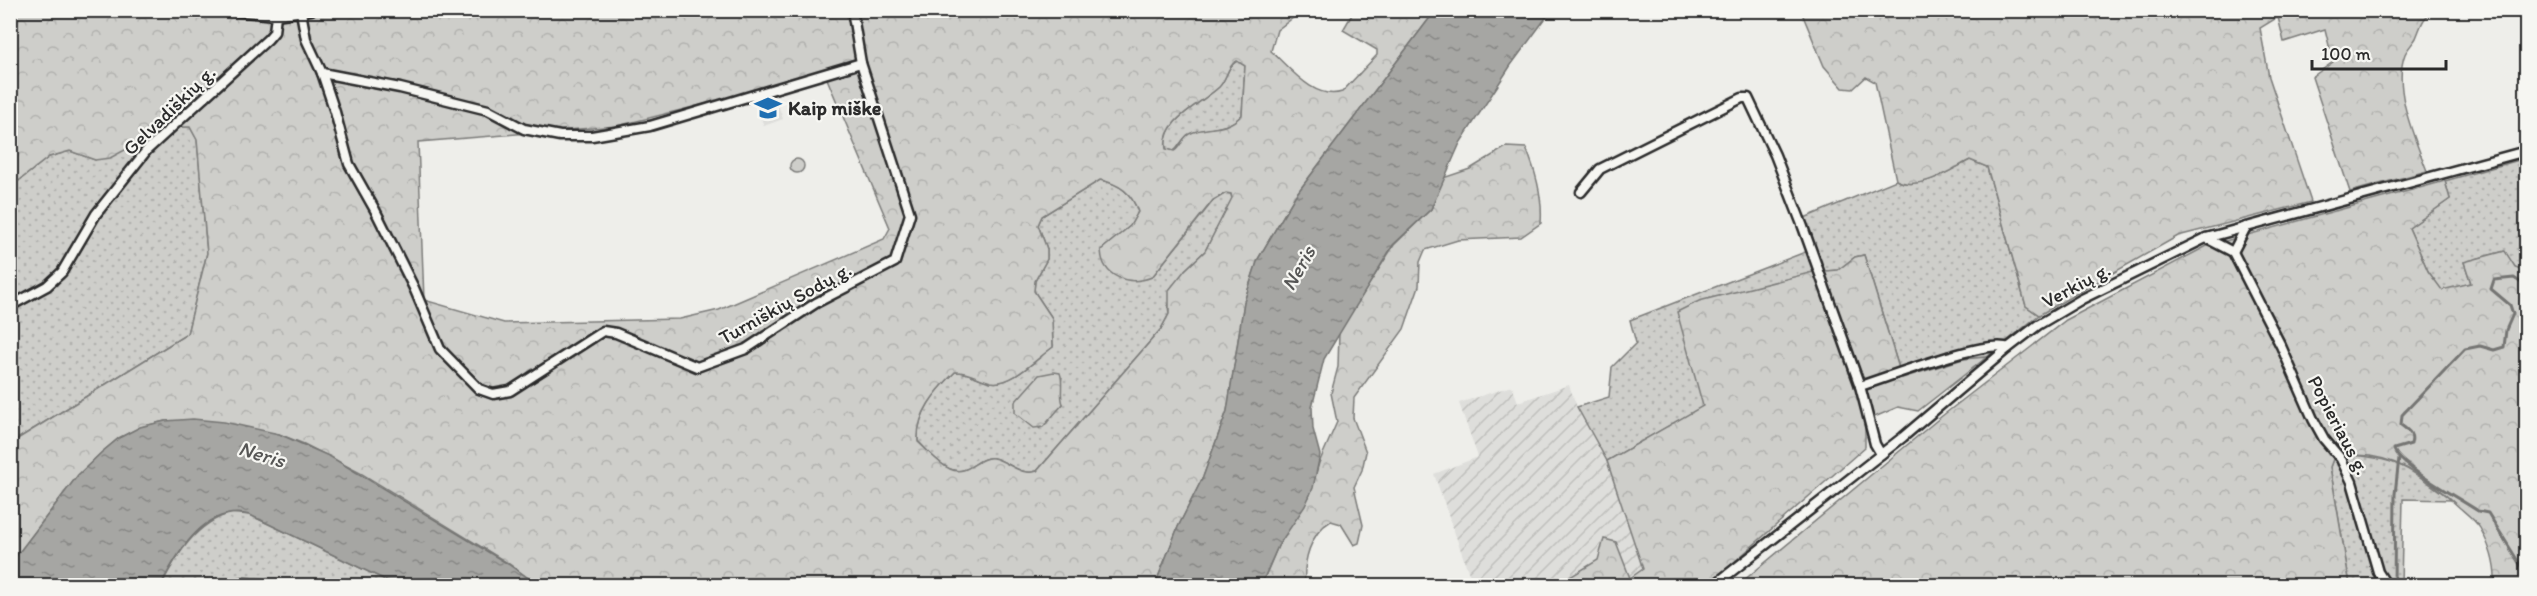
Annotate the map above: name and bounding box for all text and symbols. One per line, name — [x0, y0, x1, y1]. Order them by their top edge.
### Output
scale bar — [2312, 33, 2446, 71]
text: 100 m — [2321, 43, 2371, 65]
street label: Gelvadiškių g. — [118, 60, 220, 160]
school or university icon: Kaip miške — [753, 93, 783, 123]
place label: Kaip miške — [788, 96, 882, 121]
water label: Neris — [1276, 240, 1321, 295]
street label: Turniškių Sodų g. — [715, 257, 855, 349]
street label: Verkių g. — [2037, 257, 2115, 313]
street label: Popieriaus g. — [2303, 371, 2375, 479]
water label: Neris — [236, 435, 290, 473]

